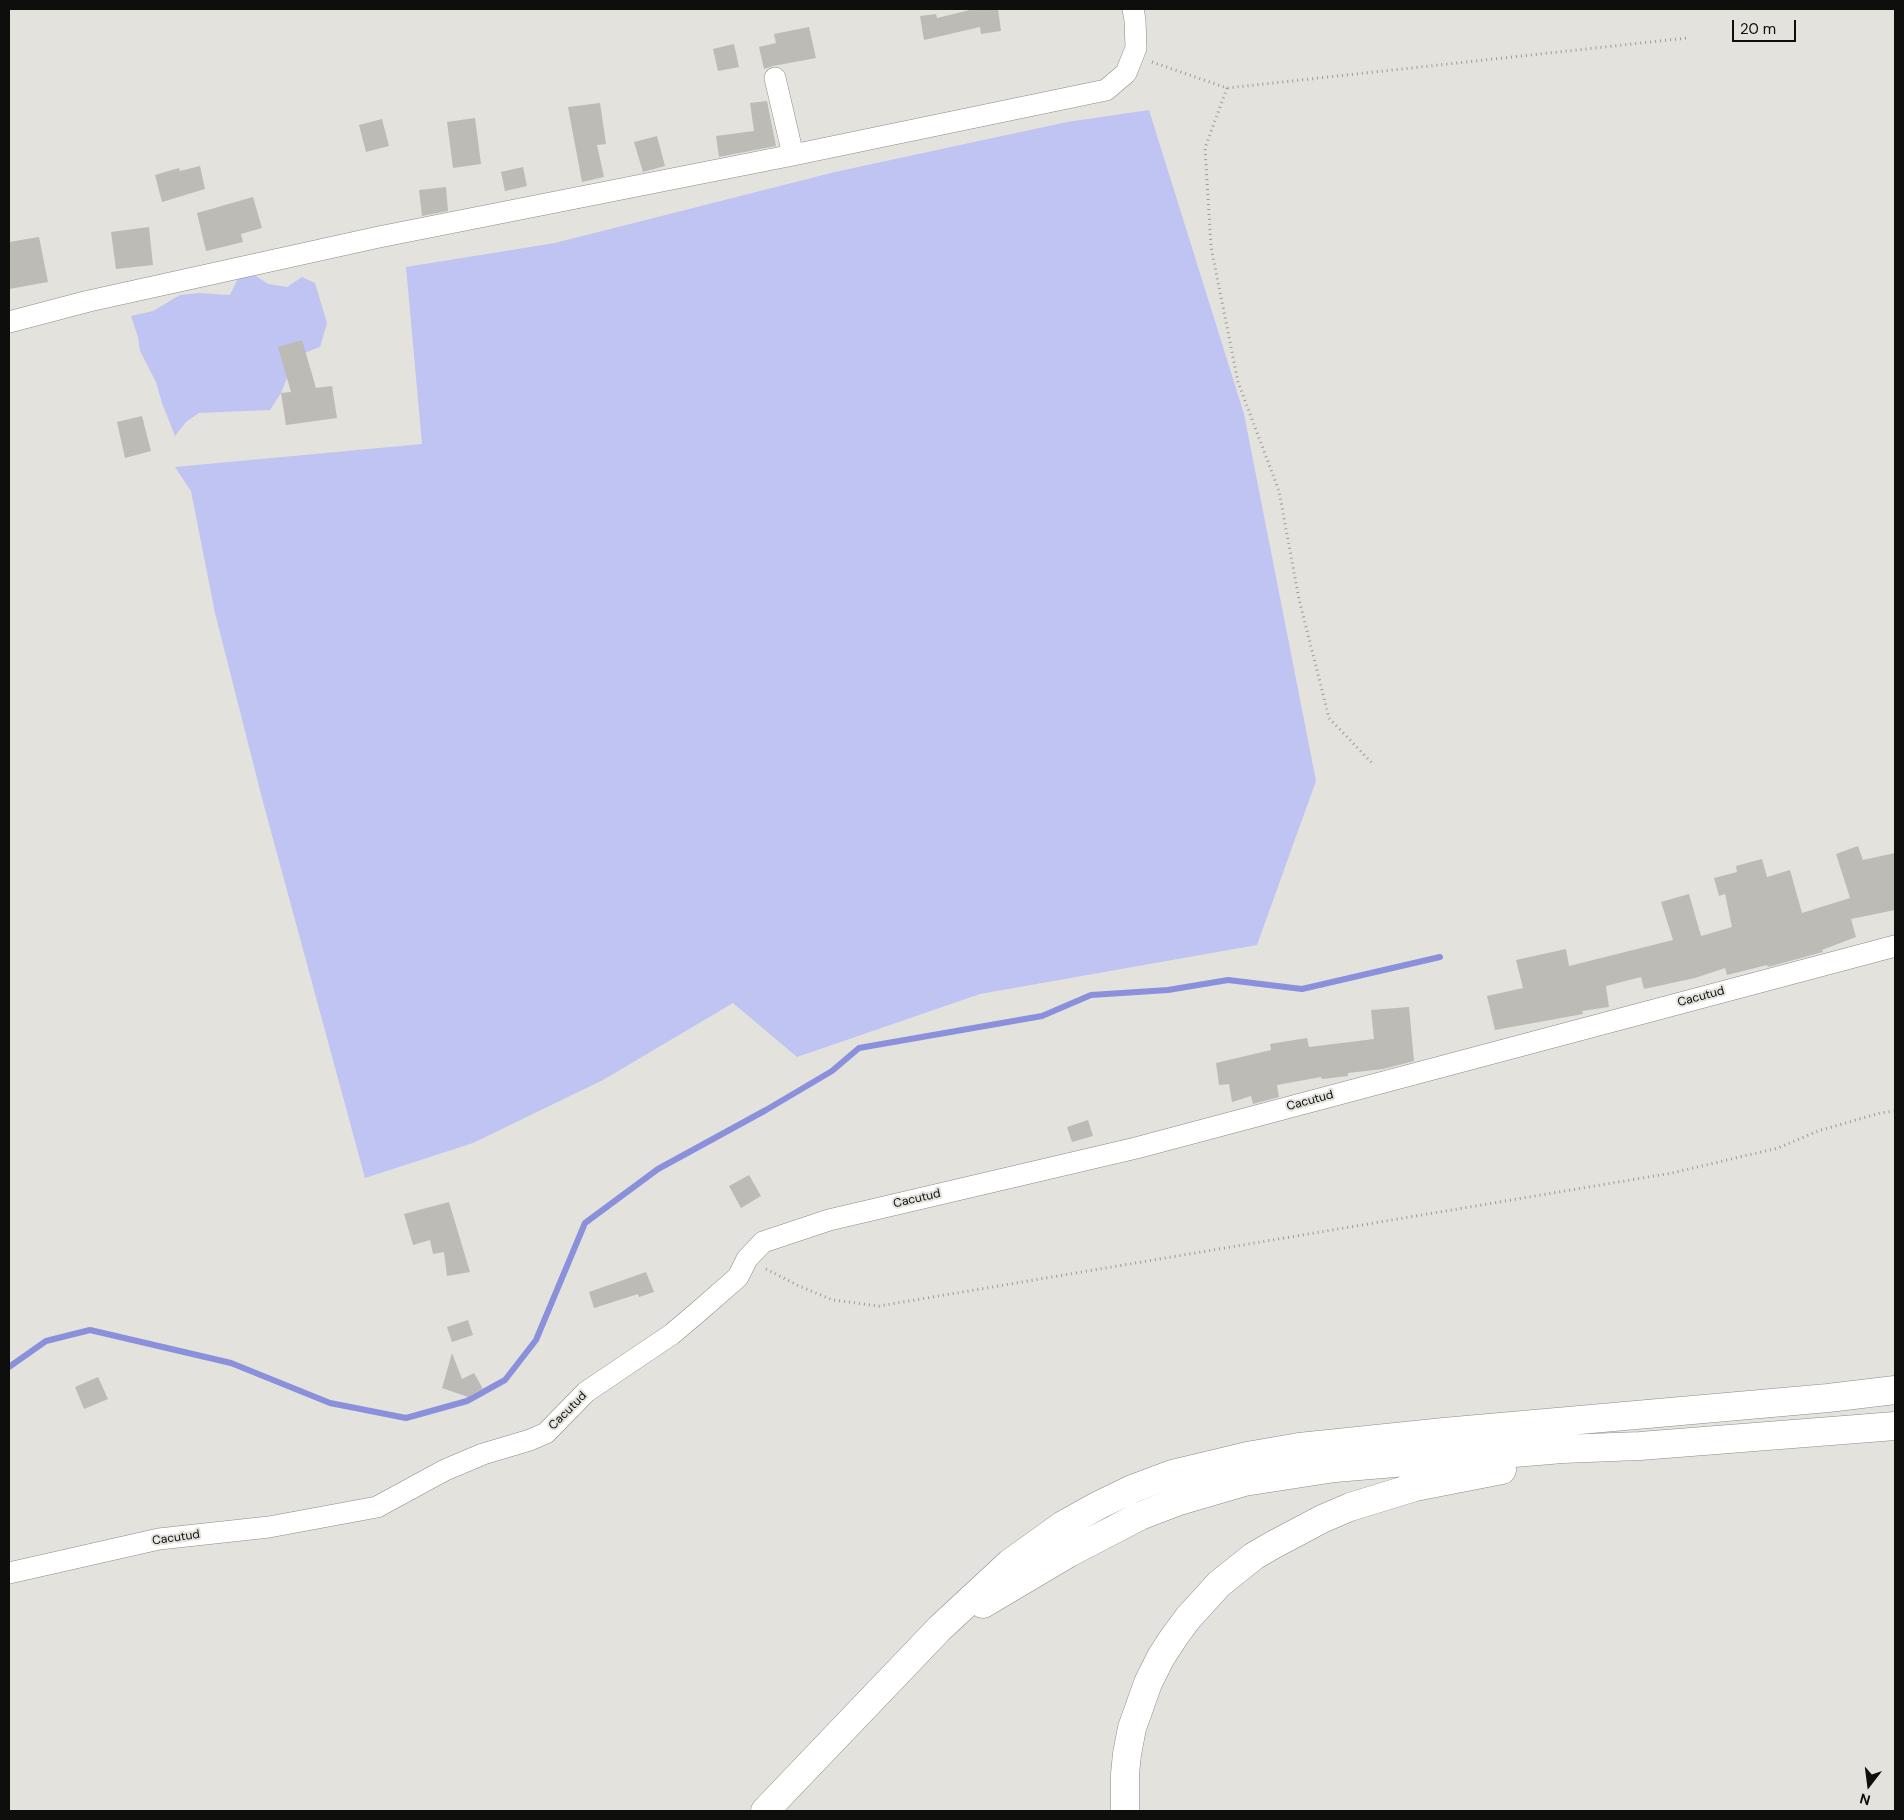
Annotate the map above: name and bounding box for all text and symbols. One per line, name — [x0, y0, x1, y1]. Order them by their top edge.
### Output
scale bar — [1734, 10, 1798, 42]
text: 20 m — [1740, 19, 1776, 39]
street label: Cacutud — [1676, 984, 1726, 1010]
street label: Cacutud — [1285, 1088, 1335, 1114]
street label: Cacutud — [892, 1187, 942, 1211]
street label: Cacutud — [546, 1389, 590, 1433]
street label: Cacutud — [151, 1528, 201, 1548]
north arrow — [1844, 1760, 1894, 1810]
text: N — [1858, 1789, 1872, 1810]

